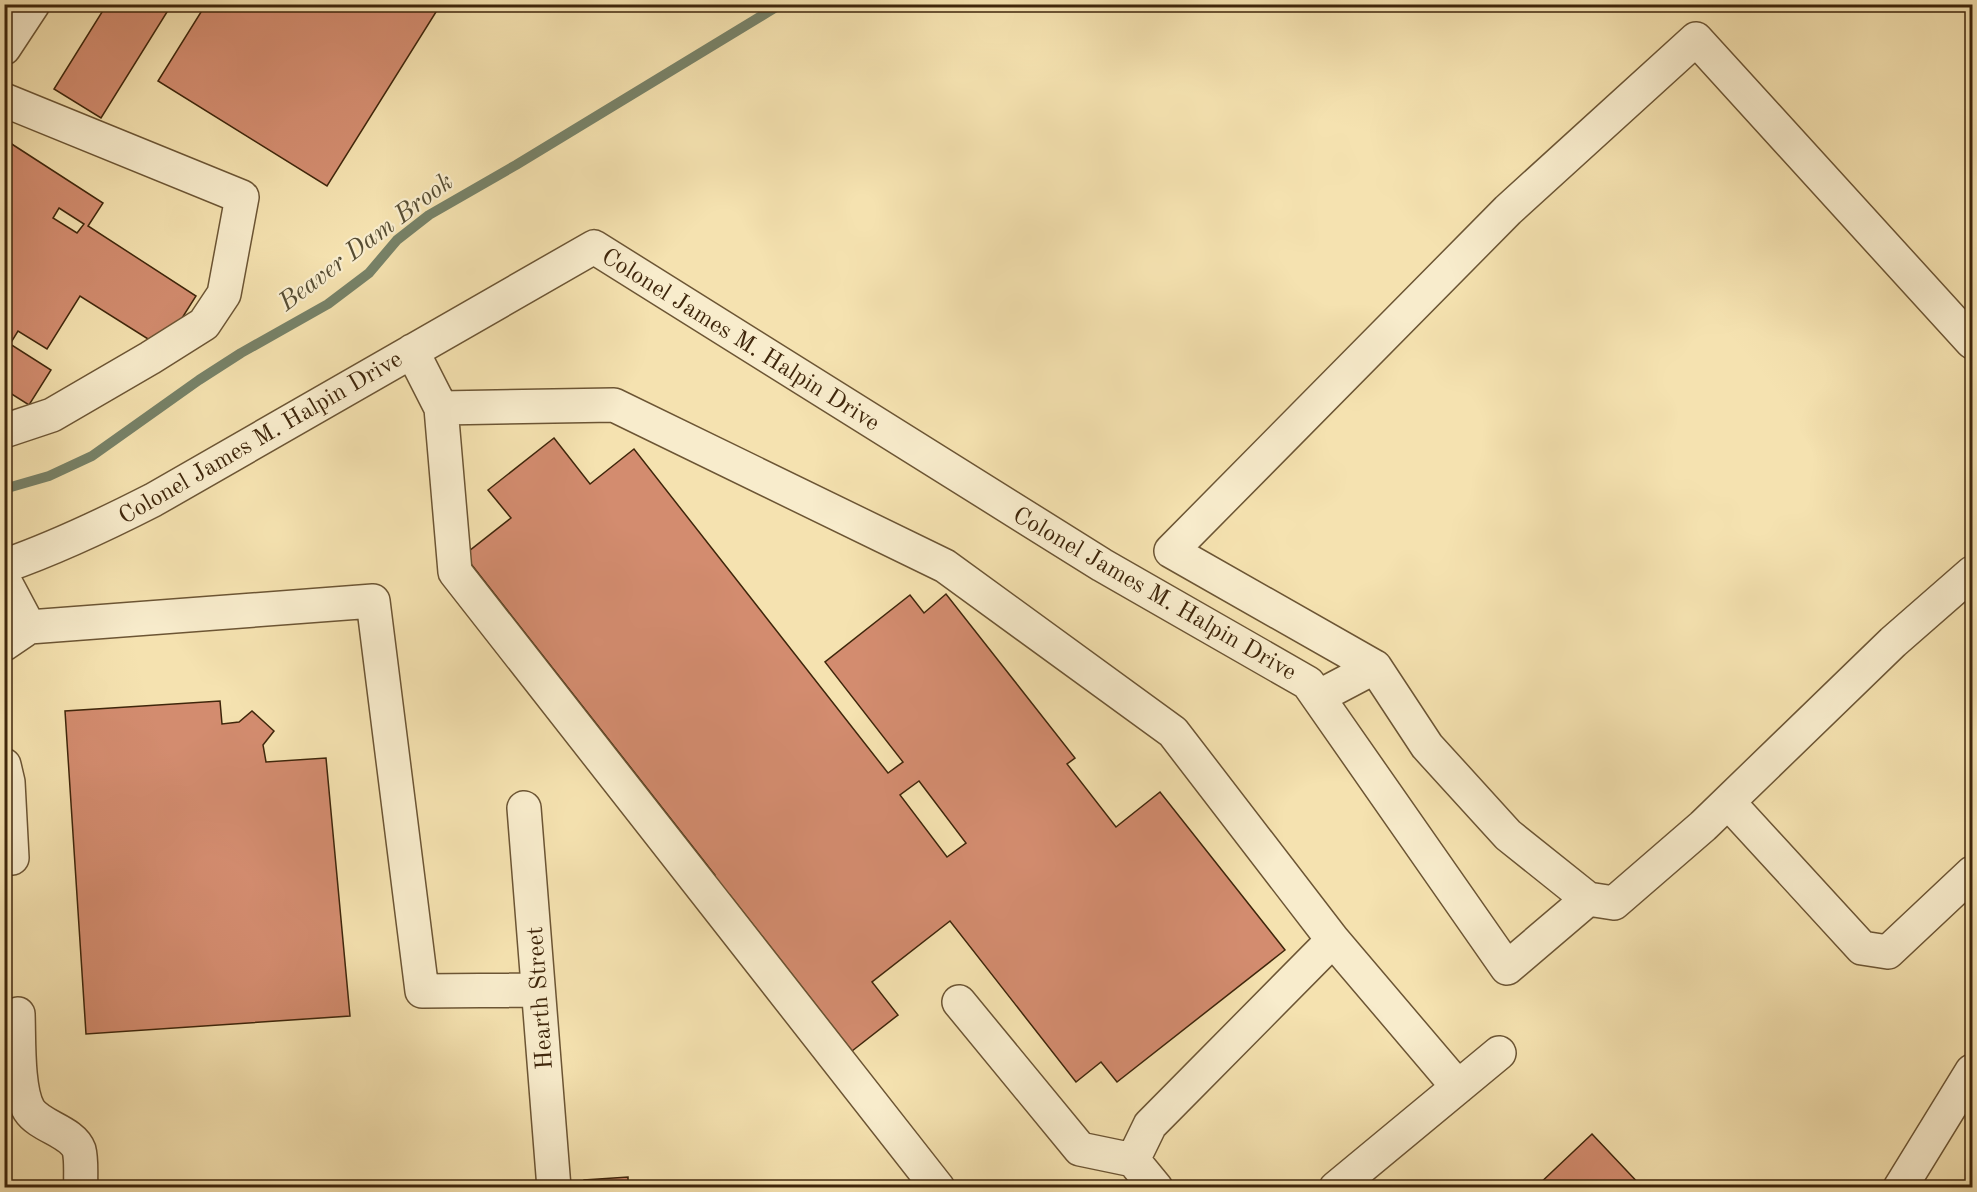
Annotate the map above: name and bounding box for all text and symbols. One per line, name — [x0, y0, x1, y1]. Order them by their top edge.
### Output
water label: Beaver Dam Brook — [273, 169, 458, 317]
street label: Colonel James M. Halpin Drive — [597, 245, 883, 436]
street label: Colonel James M. Halpin Drive — [115, 348, 407, 530]
street label: Colonel James M. Halpin Drive — [1008, 504, 1300, 686]
street label: Hearth Street — [524, 925, 558, 1070]

